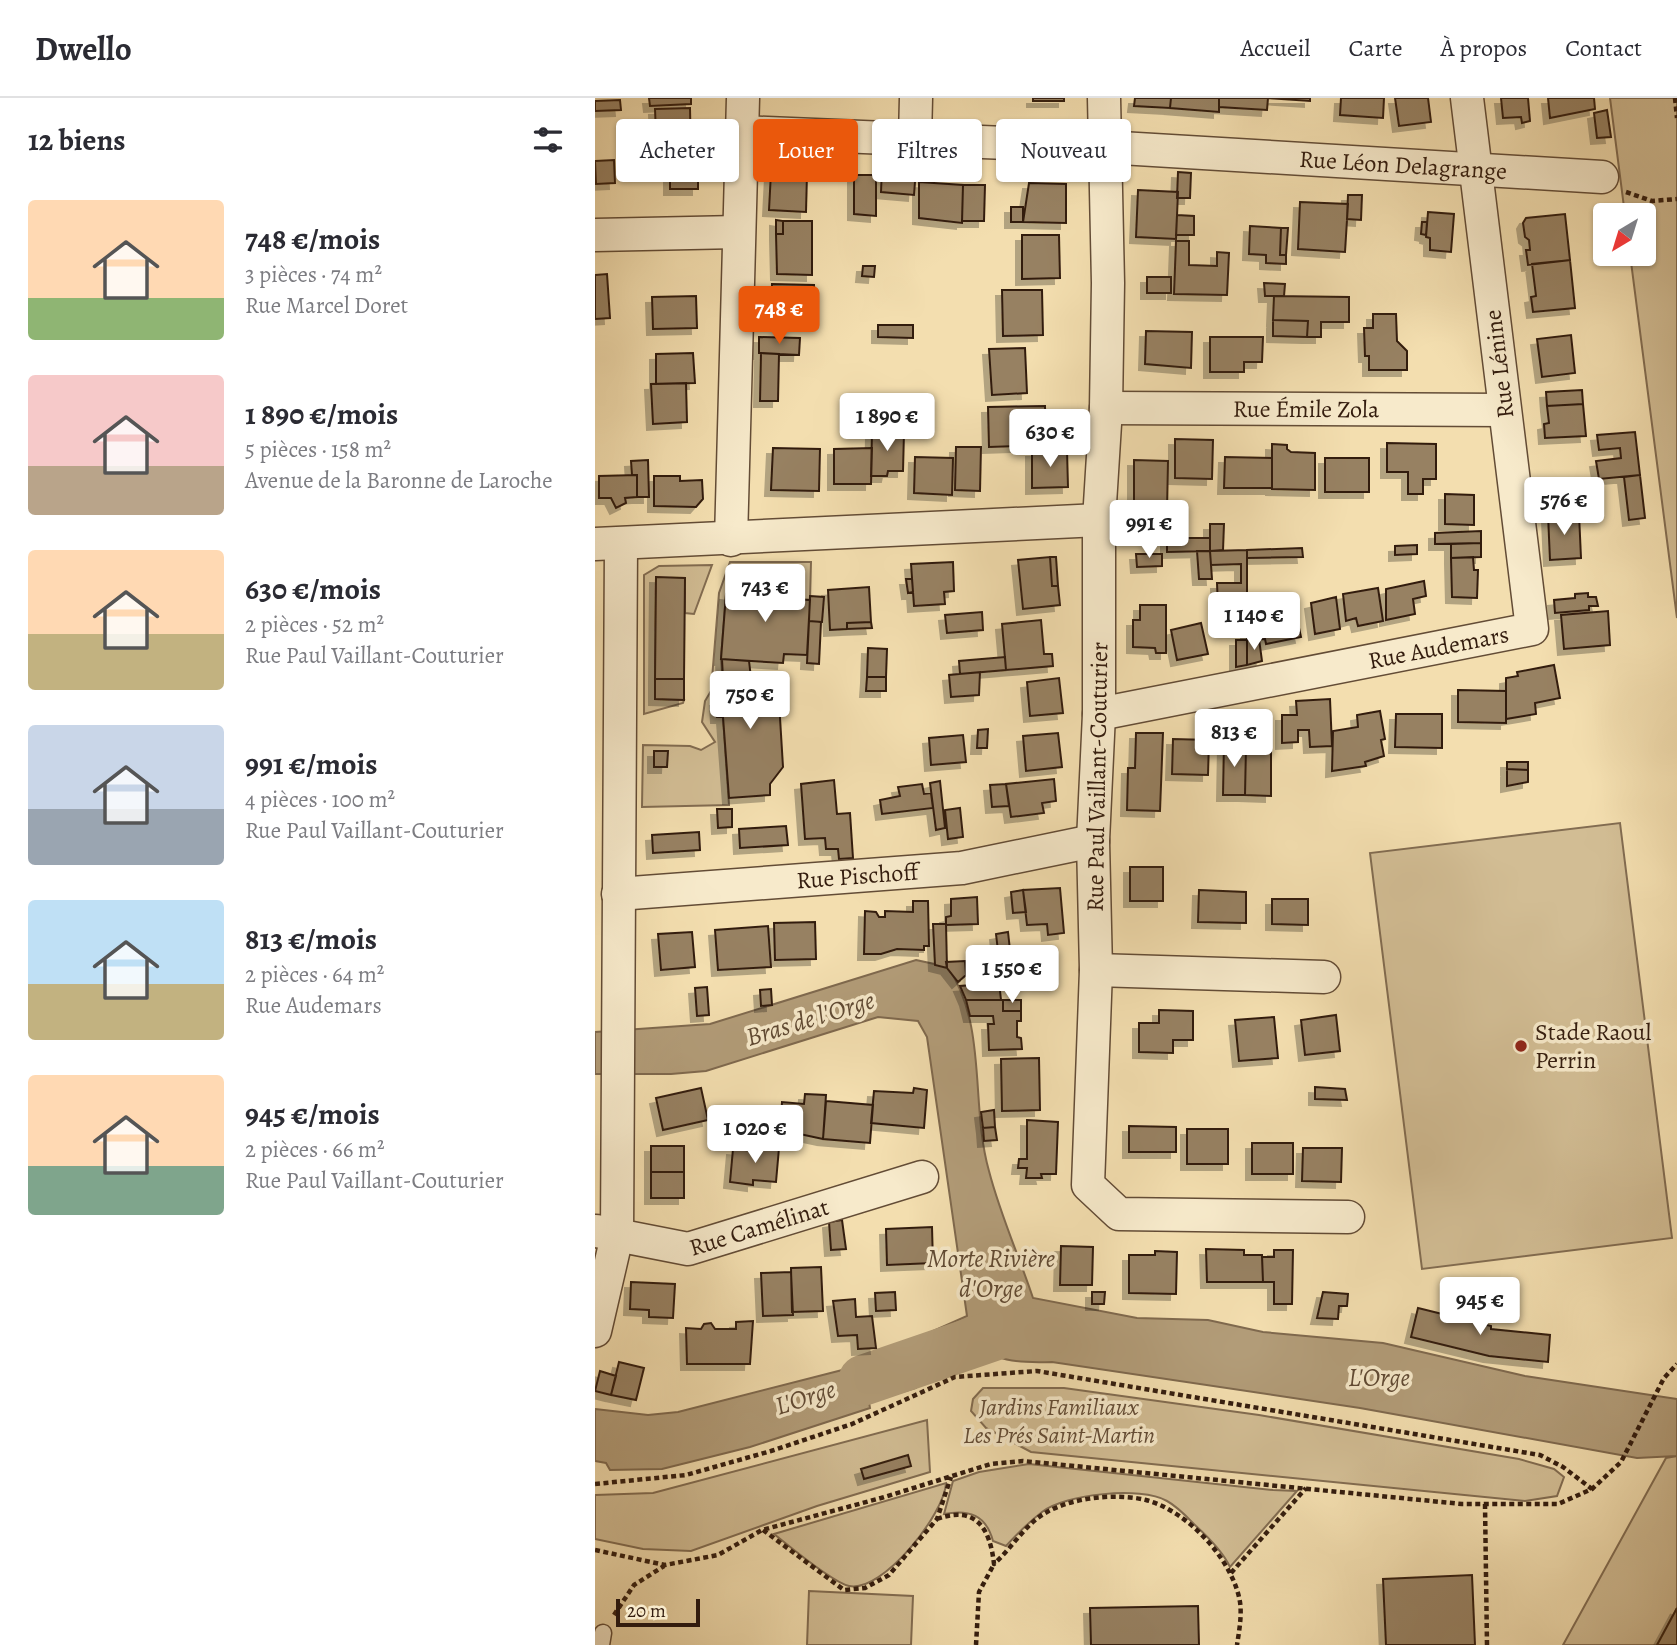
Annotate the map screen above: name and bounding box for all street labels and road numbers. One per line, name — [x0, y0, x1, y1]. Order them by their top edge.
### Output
street label: Rue Léon Delagrange — [1298, 143, 1508, 187]
street label: Rue Lénine — [1476, 308, 1522, 420]
street label: Rue Émile Zola — [1233, 393, 1380, 425]
street label: Rue Audemars — [1365, 618, 1512, 677]
street label: Rue Paul Vaillant-Couturier — [1079, 642, 1115, 912]
street label: Rue Pischoff — [795, 855, 922, 896]
street label: Rue Camélinat — [685, 1191, 833, 1264]

